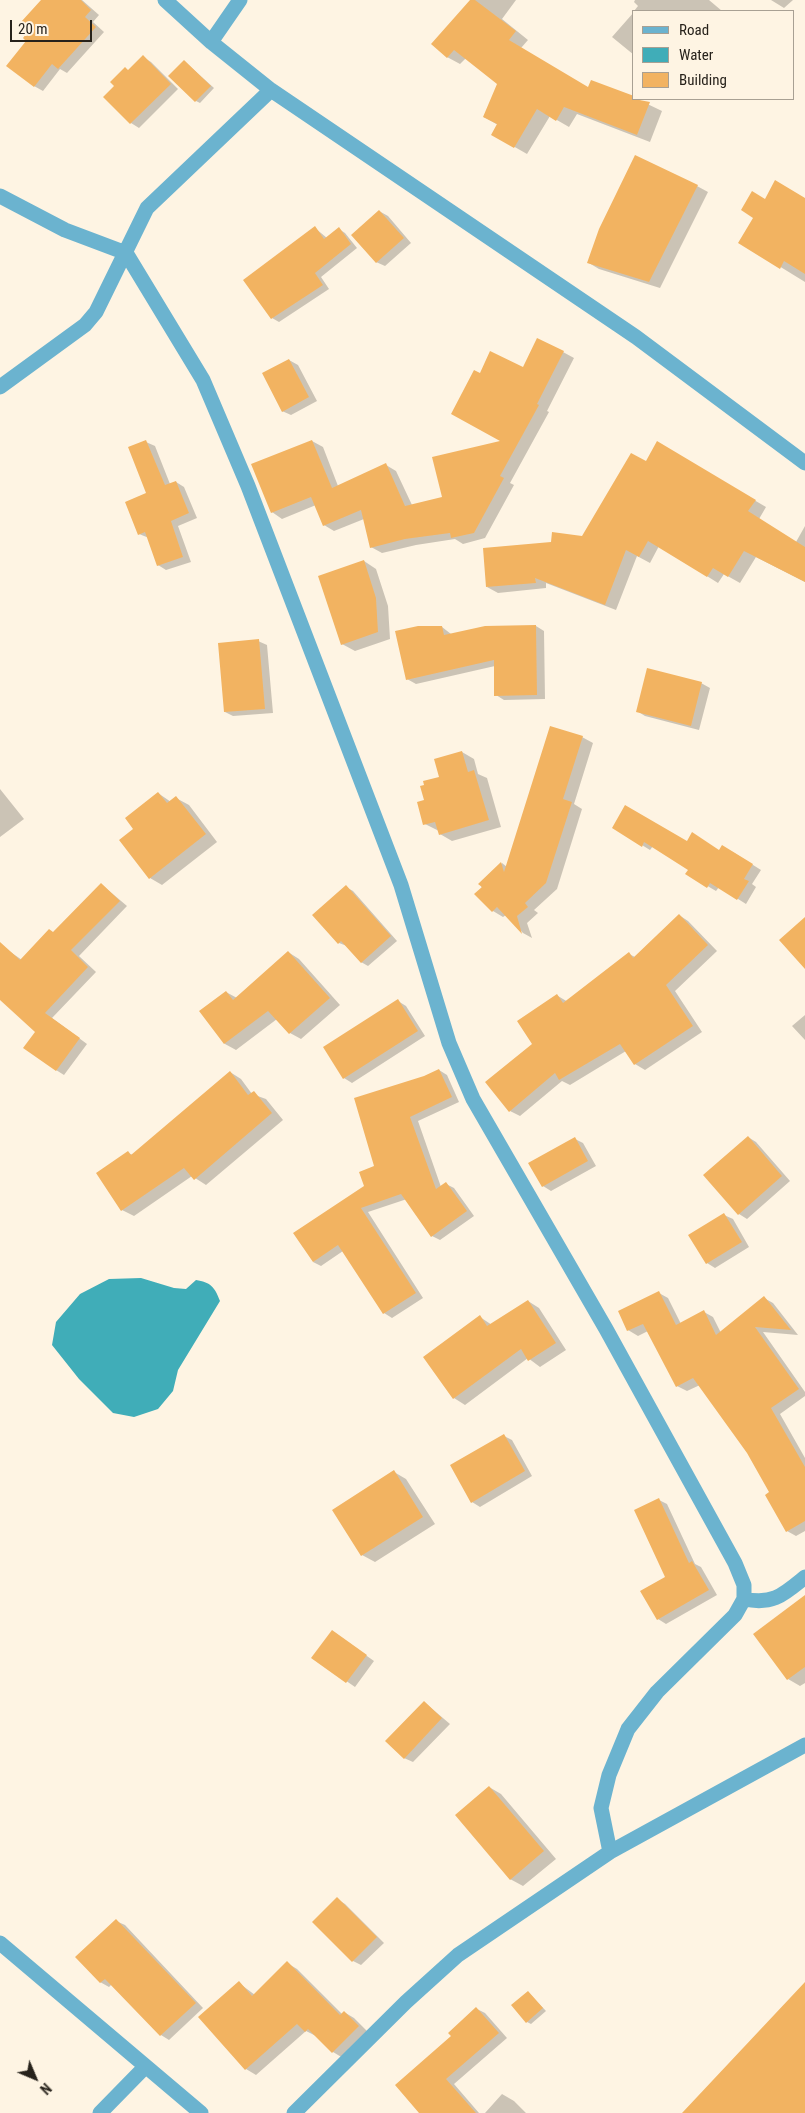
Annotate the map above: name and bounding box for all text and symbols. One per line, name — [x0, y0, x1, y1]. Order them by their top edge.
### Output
scale bar — [12, 10, 95, 42]
legend — [632, 10, 795, 100]
text: 20 m — [18, 20, 48, 38]
text: Road — [679, 21, 709, 39]
text: Water — [679, 46, 713, 64]
text: Building — [679, 71, 727, 89]
north arrow — [10, 2053, 60, 2103]
text: N — [37, 2080, 54, 2097]

